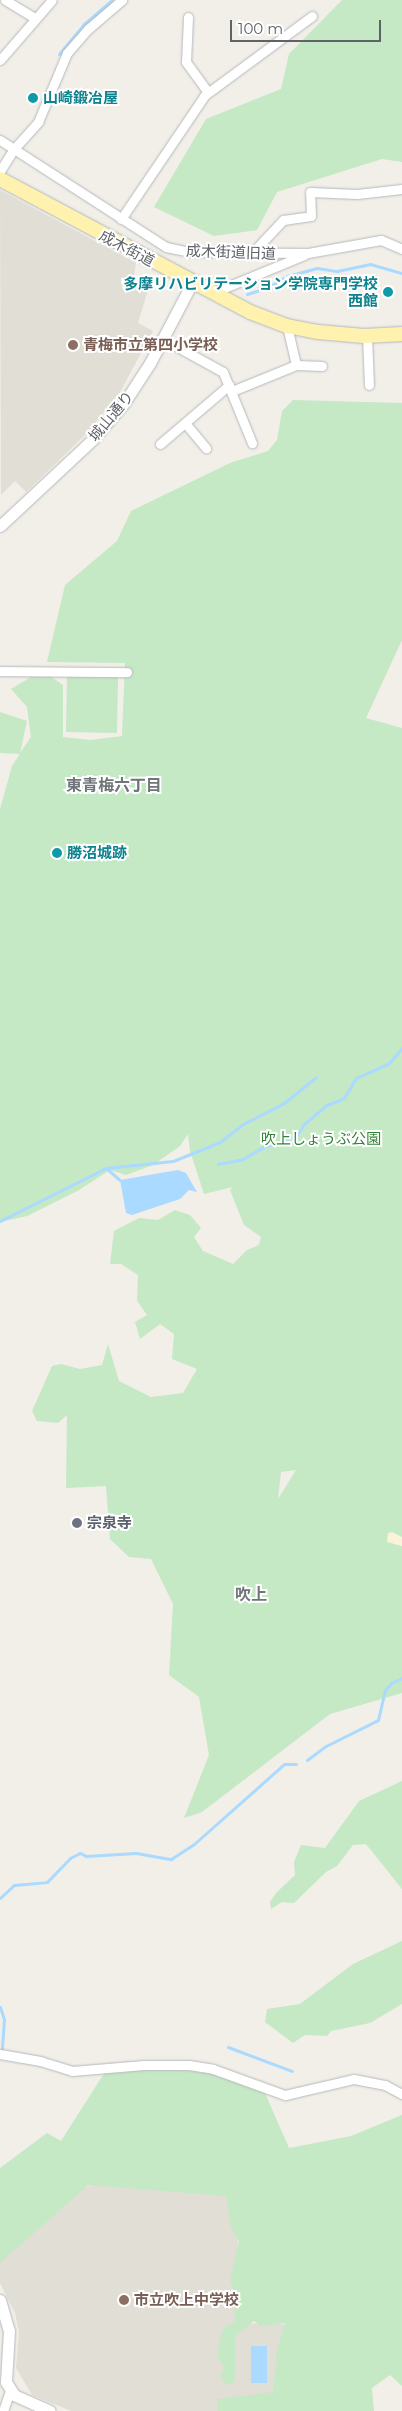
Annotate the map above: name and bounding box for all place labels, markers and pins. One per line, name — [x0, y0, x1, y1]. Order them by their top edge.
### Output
place label: 山崎鍛冶屋 — [43, 89, 118, 107]
marker: 山崎鍛冶屋 — [27, 92, 39, 104]
place label: 多摩リハビリテーション学院専門学校 西館 — [123, 274, 378, 309]
marker: 多摩リハビリテーション学院専門学校 西館 — [382, 286, 394, 298]
place label: 青梅市立第四小学校 — [83, 336, 218, 354]
marker: 青梅市立第四小学校 — [67, 339, 79, 351]
place label: 勝沼城跡 — [67, 844, 127, 862]
marker: 勝沼城跡 — [51, 847, 63, 859]
place label: 宗泉寺 — [87, 1514, 132, 1532]
marker: 宗泉寺 — [71, 1517, 83, 1529]
place label: 市立吹上中学校 — [134, 2291, 239, 2309]
marker: 市立吹上中学校 — [118, 2294, 130, 2306]

